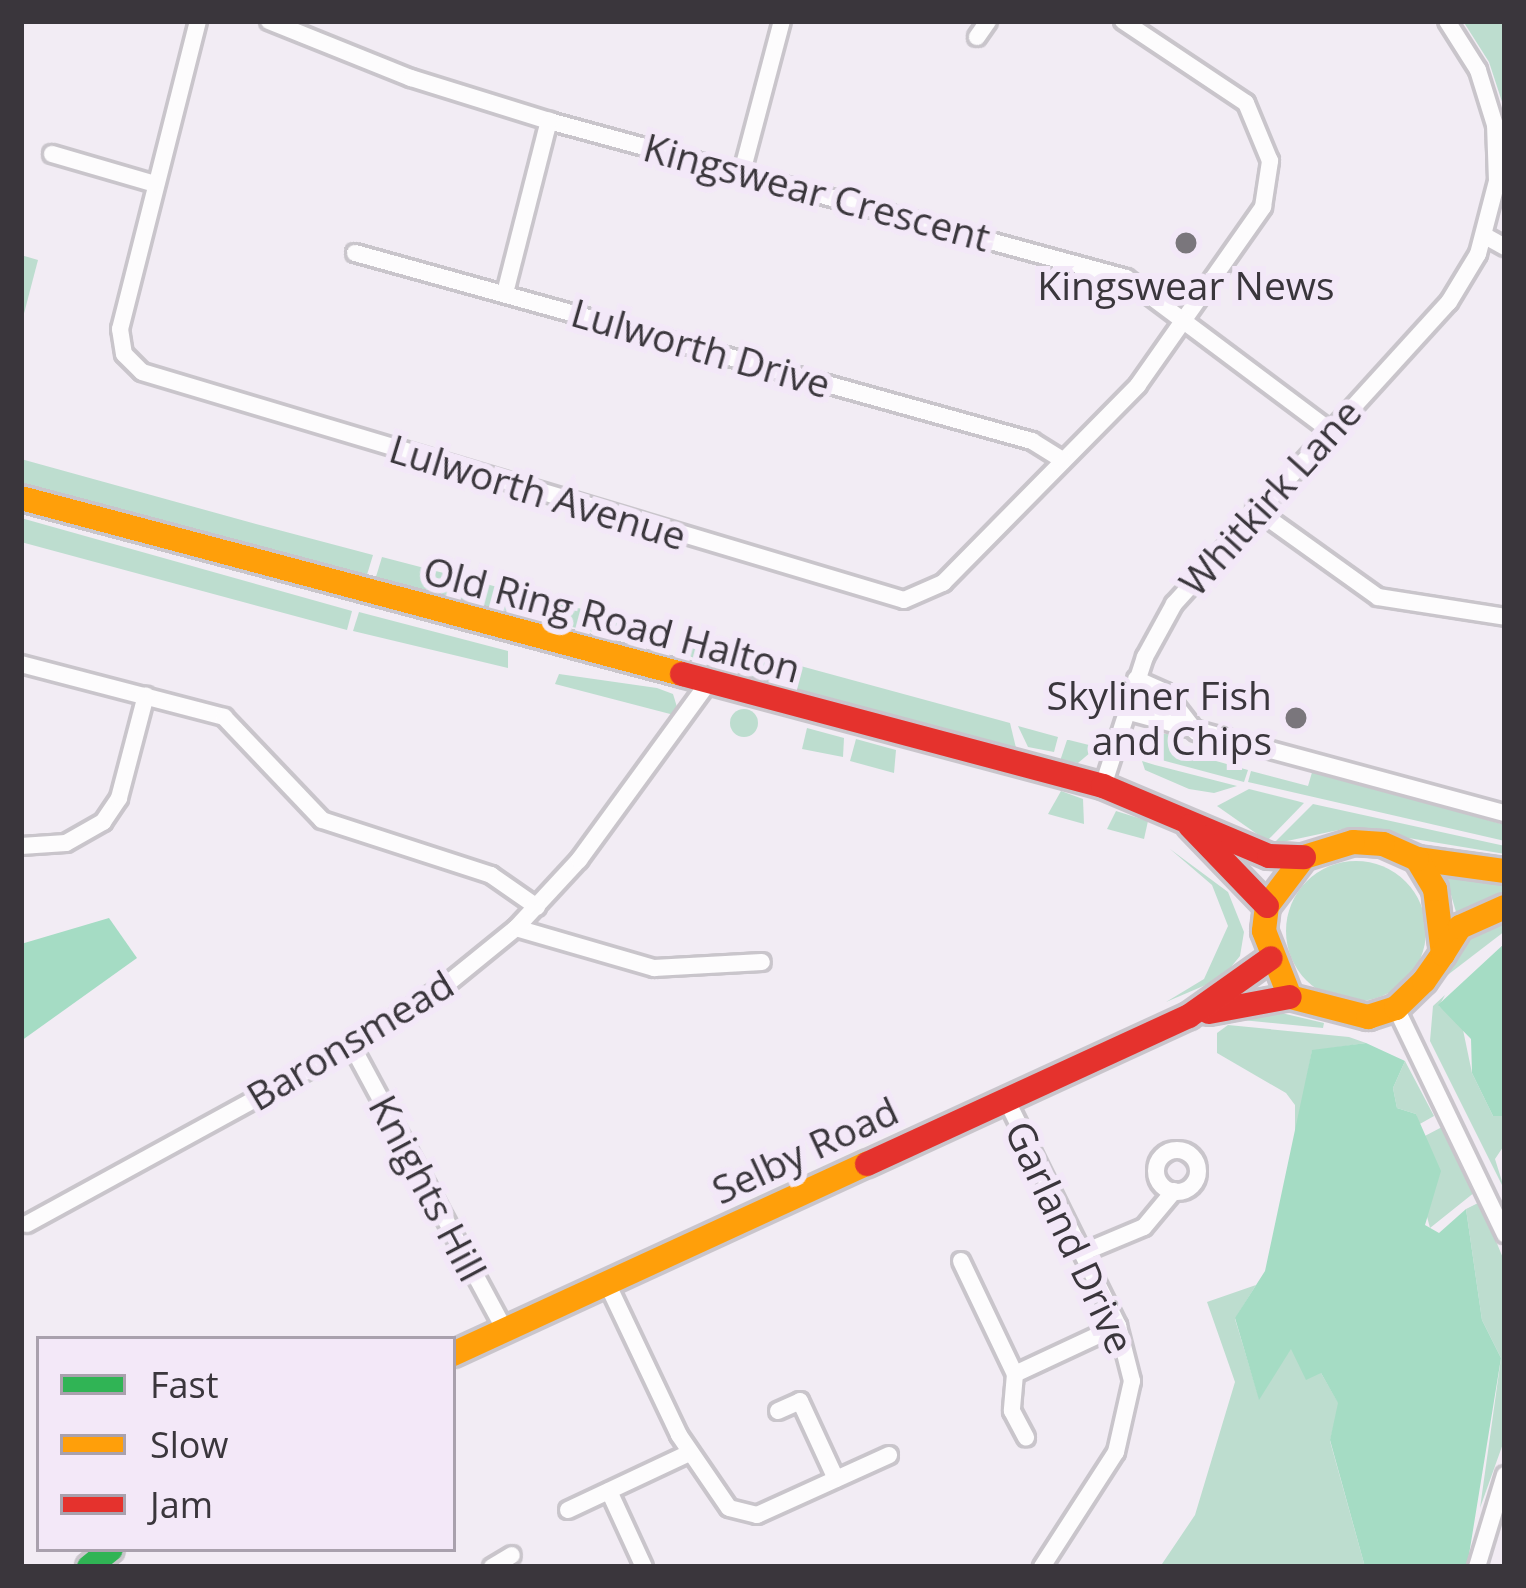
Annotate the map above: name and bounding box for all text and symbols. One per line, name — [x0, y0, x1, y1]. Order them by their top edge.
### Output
street label: Kingswear Crescent — [639, 123, 995, 261]
marker: Kingswear News — [1173, 230, 1199, 256]
place label: Kingswear News — [1037, 262, 1335, 308]
street label: Lulworth Drive — [566, 289, 836, 407]
street label: Whitkirk Lane — [1169, 389, 1371, 605]
street label: Lulworth Avenue — [384, 425, 692, 559]
street label: Old Ring Road Halton — [419, 546, 805, 692]
place label: Skyliner Fish and Chips — [1047, 673, 1272, 764]
marker: Skyliner Fish and Chips — [1283, 705, 1309, 731]
street label: Baronsmead — [238, 960, 462, 1120]
street label: Knights Hill — [360, 1087, 496, 1289]
street label: Selby Road — [705, 1087, 905, 1213]
street label: Garland Drive — [996, 1113, 1144, 1361]
legend — [36, 1336, 456, 1552]
text: Fast — [150, 1360, 219, 1409]
text: Slow — [150, 1420, 228, 1469]
text: Jam — [150, 1480, 213, 1529]

